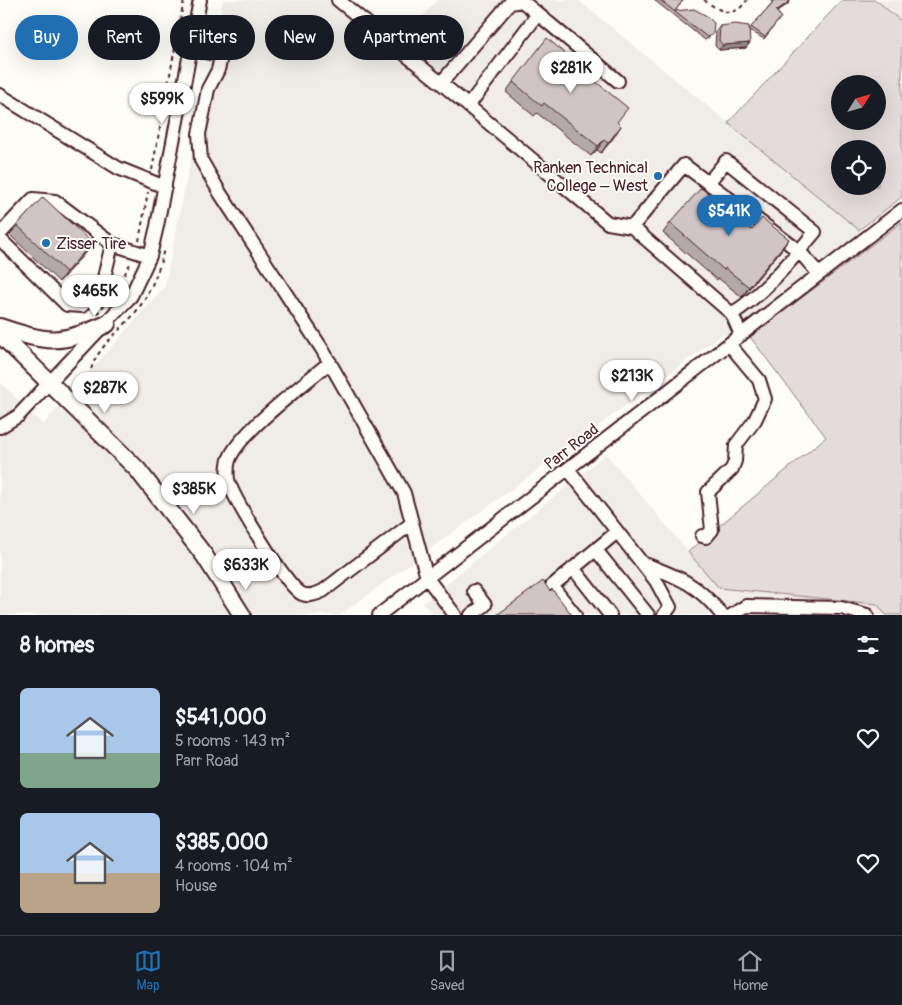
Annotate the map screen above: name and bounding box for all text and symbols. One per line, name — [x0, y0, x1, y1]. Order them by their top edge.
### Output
chip: Buy — [15, 15, 78, 60]
chip: Rent — [88, 15, 160, 60]
chip: Filters — [170, 15, 255, 60]
chip: New — [265, 15, 334, 60]
chip: Apartment — [344, 15, 464, 60]
pin: $281K — [536, 52, 606, 94]
text: $281K — [550, 58, 592, 78]
north arrow — [831, 75, 886, 130]
map controls — [831, 75, 886, 195]
pin: $599K — [127, 82, 197, 125]
text: $599K — [140, 89, 184, 109]
button: locate — [831, 140, 886, 195]
place label: Ranken Technical College – West — [533, 158, 649, 196]
marker: Ranken Technical College – West — [652, 170, 664, 182]
pin: $541K — [694, 194, 764, 237]
text: $541K — [708, 201, 750, 221]
place label: Zisser Tire — [56, 234, 126, 254]
marker: Zisser Tire — [40, 237, 52, 249]
pin: $465K — [60, 274, 130, 317]
text: $465K — [72, 281, 118, 301]
pin: $213K — [597, 360, 667, 402]
text: $213K — [611, 366, 653, 386]
pin: $287K — [70, 372, 140, 414]
text: $287K — [83, 378, 127, 398]
street label: Parr Road — [540, 419, 603, 474]
pin: $385K — [159, 472, 229, 515]
text: $385K — [172, 479, 216, 499]
pin: $633K — [211, 548, 281, 591]
text: $633K — [223, 555, 269, 575]
icon: filters — [854, 631, 882, 659]
text: 8 homes — [20, 632, 94, 659]
text: $541,000 — [175, 704, 267, 731]
icon: home — [60, 708, 120, 768]
icon: heart — [854, 724, 882, 752]
text: 5 rooms · 143 m² — [175, 731, 290, 751]
text: Parr Road — [175, 751, 239, 771]
text: $385,000 — [175, 829, 268, 856]
icon: home — [60, 833, 120, 893]
icon: heart — [854, 849, 882, 877]
text: 4 rooms · 104 m² — [175, 856, 293, 876]
text: House — [175, 876, 217, 896]
tab: Map — [134, 947, 162, 994]
tab: Saved — [430, 947, 465, 994]
tab: Home — [733, 947, 768, 994]

